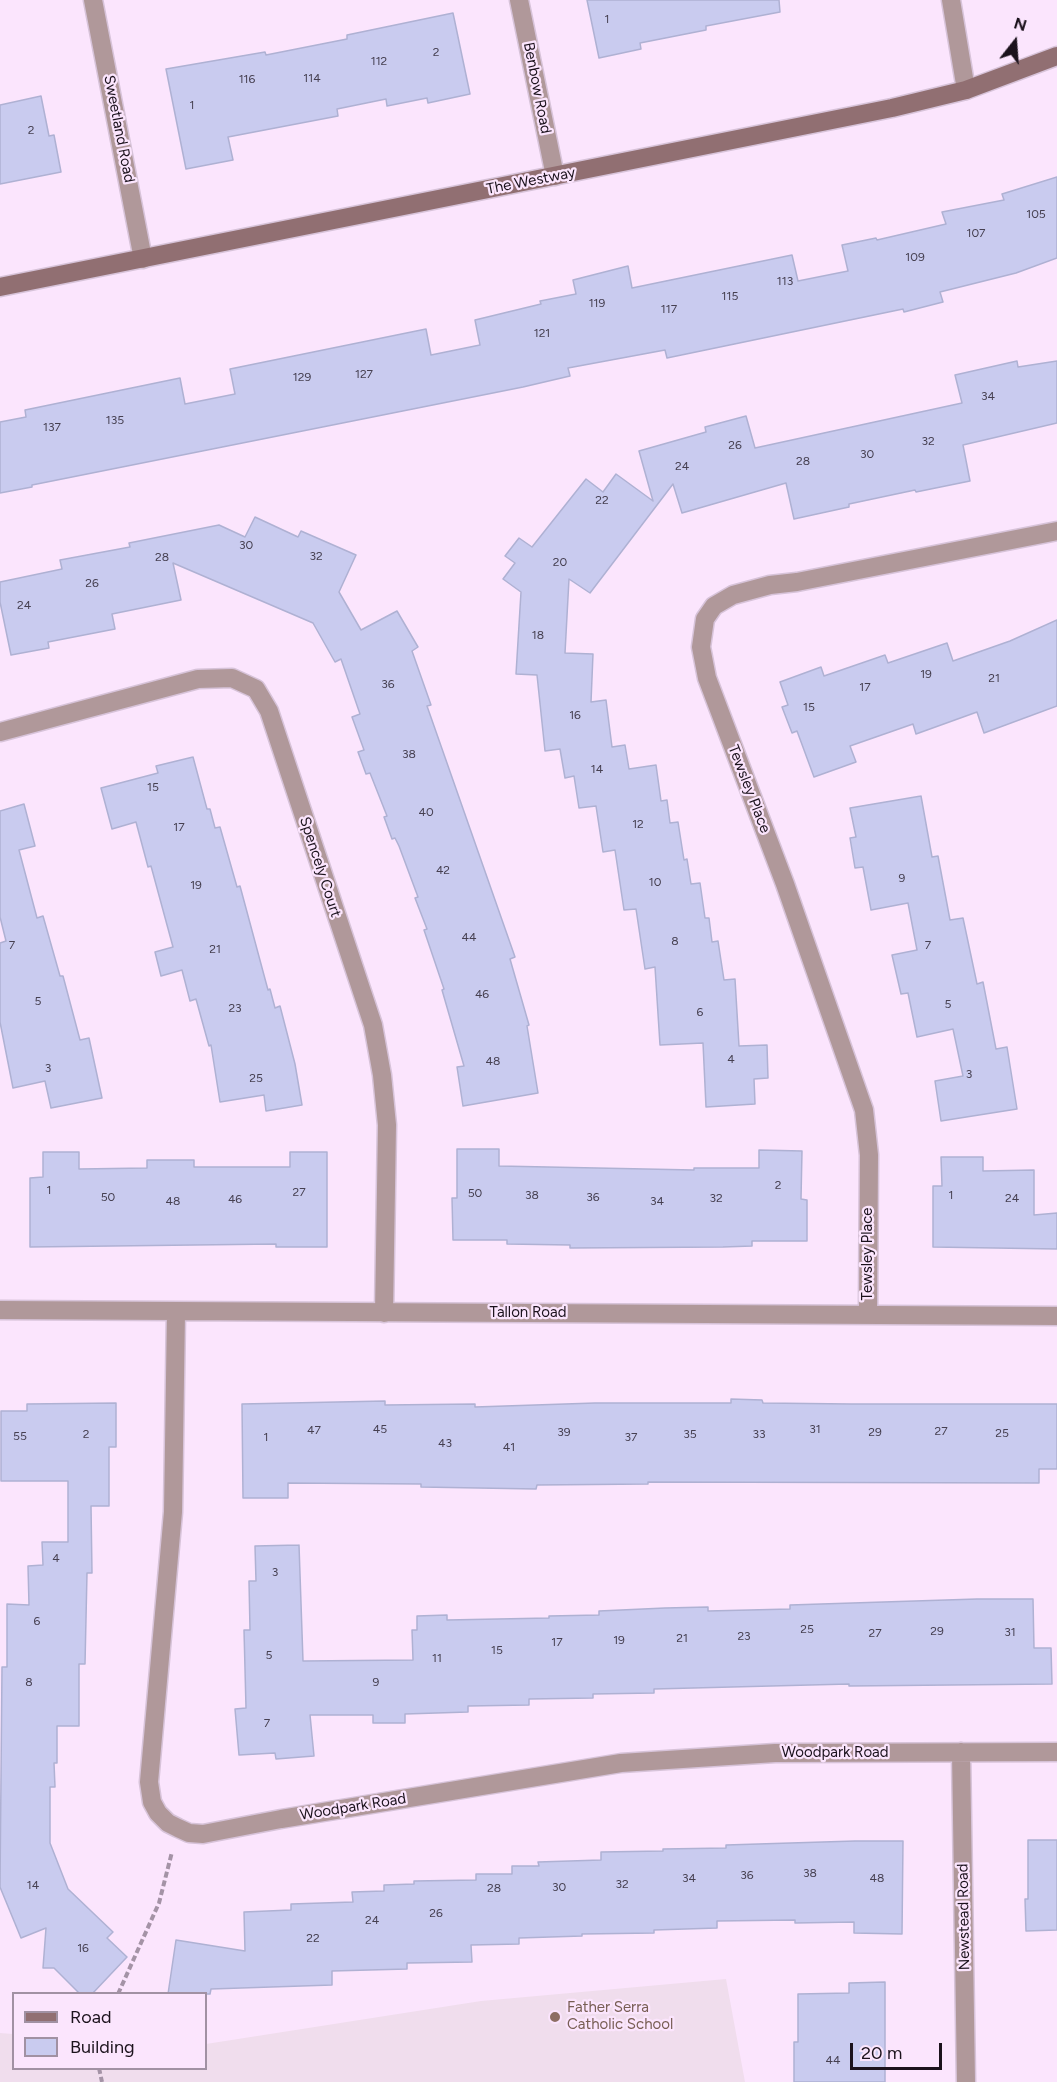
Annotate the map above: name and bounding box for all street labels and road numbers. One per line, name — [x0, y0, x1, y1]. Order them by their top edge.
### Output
street label: Benbow Road — [519, 41, 555, 135]
street label: Sweetland Road — [100, 74, 138, 184]
street label: The Westway — [485, 164, 577, 198]
street label: Tewsley Place — [724, 742, 774, 836]
street label: Spencely Court — [295, 815, 345, 919]
street label: Tewsley Place — [859, 1208, 877, 1300]
street label: Tallon Road — [490, 1304, 566, 1322]
street label: Woodpark Road — [781, 1744, 889, 1762]
street label: Woodpark Road — [299, 1790, 407, 1824]
street label: Newstead Road — [954, 1863, 974, 1971]

